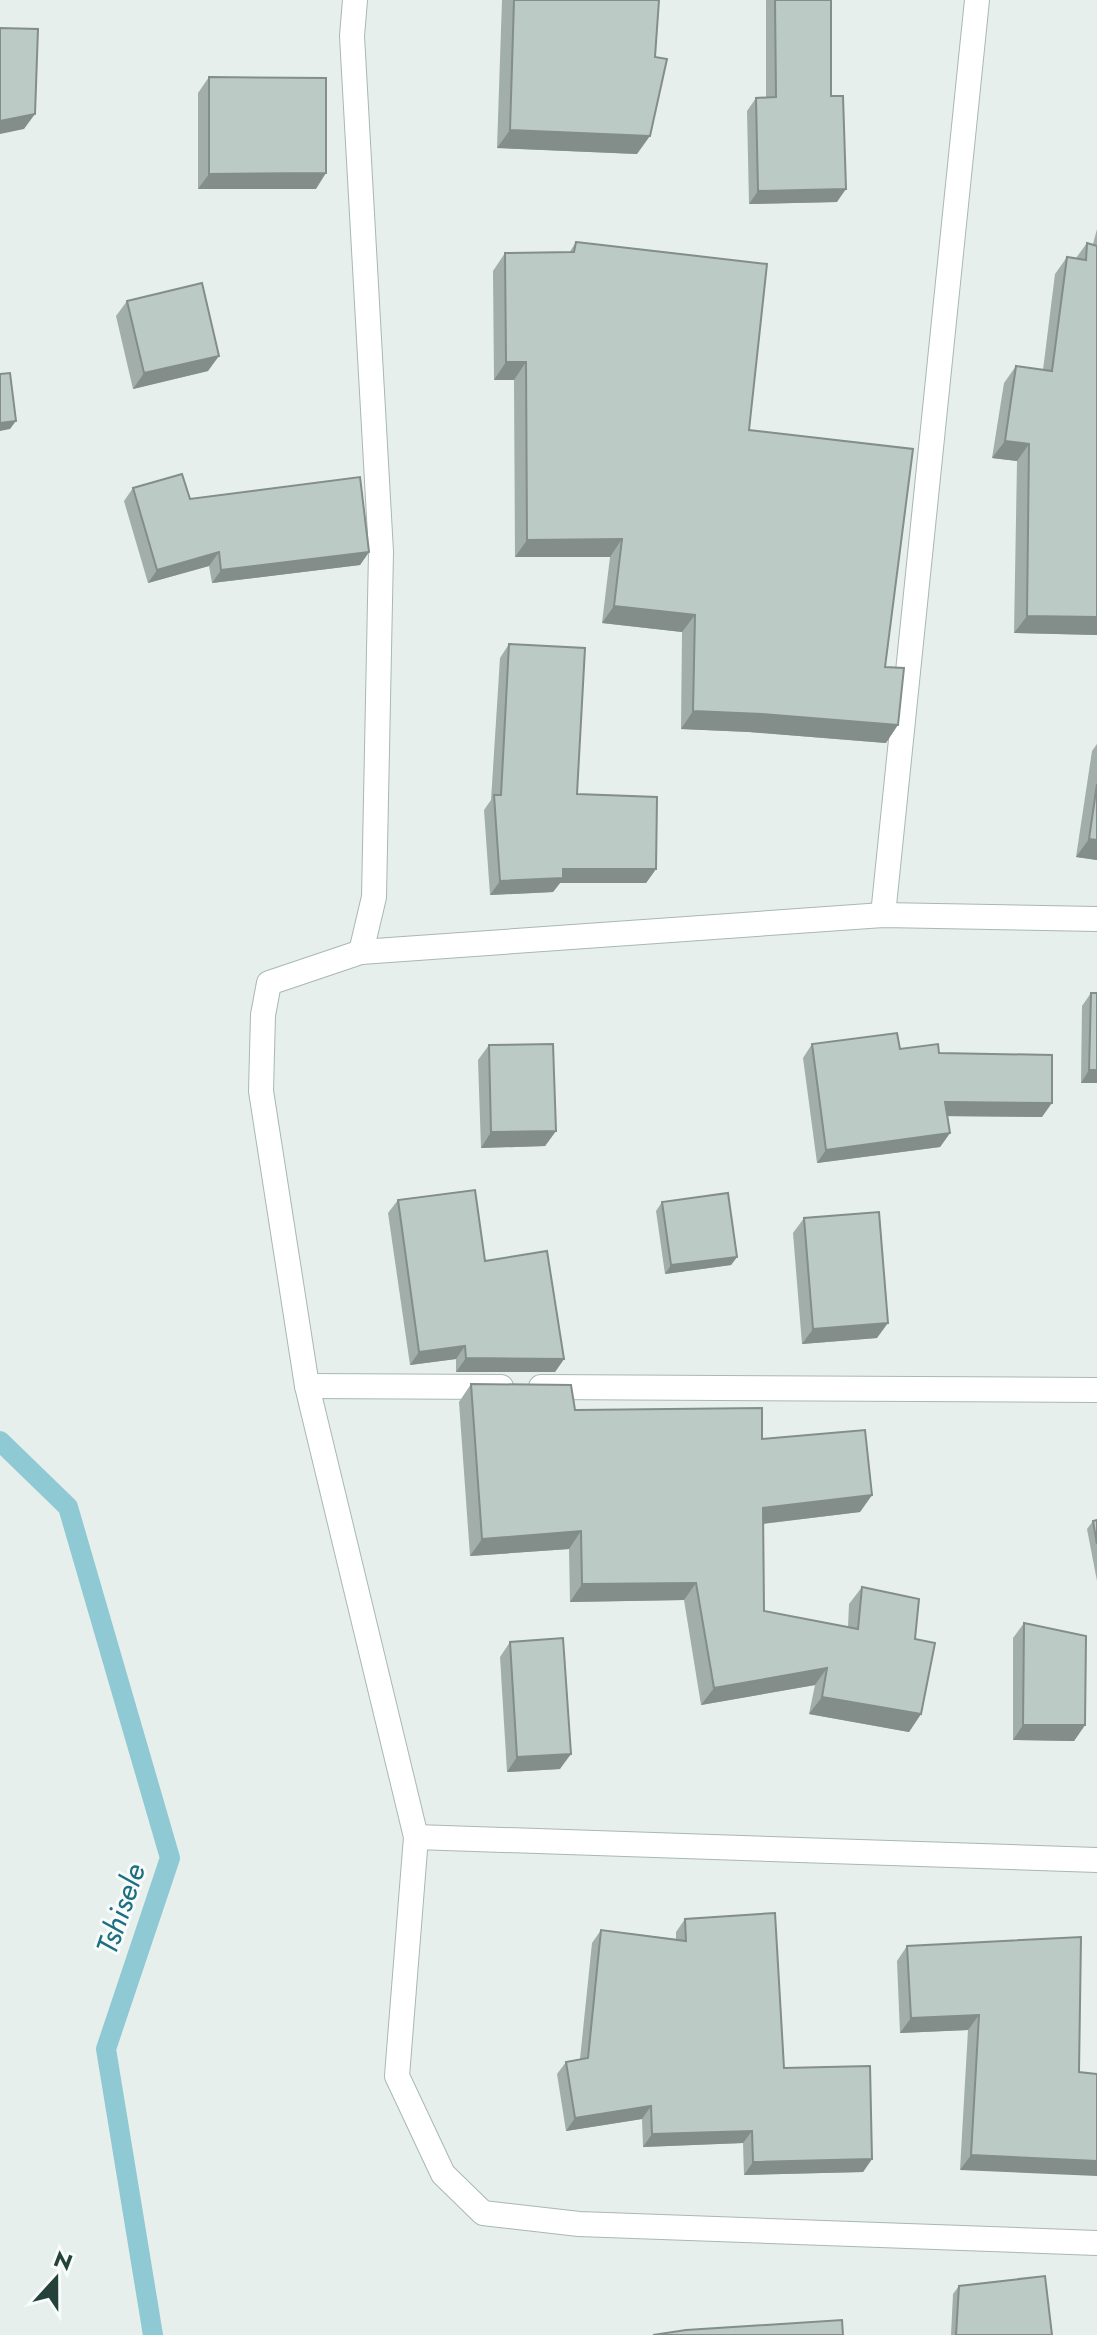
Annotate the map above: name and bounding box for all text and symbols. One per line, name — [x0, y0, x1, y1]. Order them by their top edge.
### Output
water label: Tshisele — [85, 1858, 156, 1960]
north arrow — [16, 2239, 96, 2319]
text: N — [49, 2242, 77, 2278]

